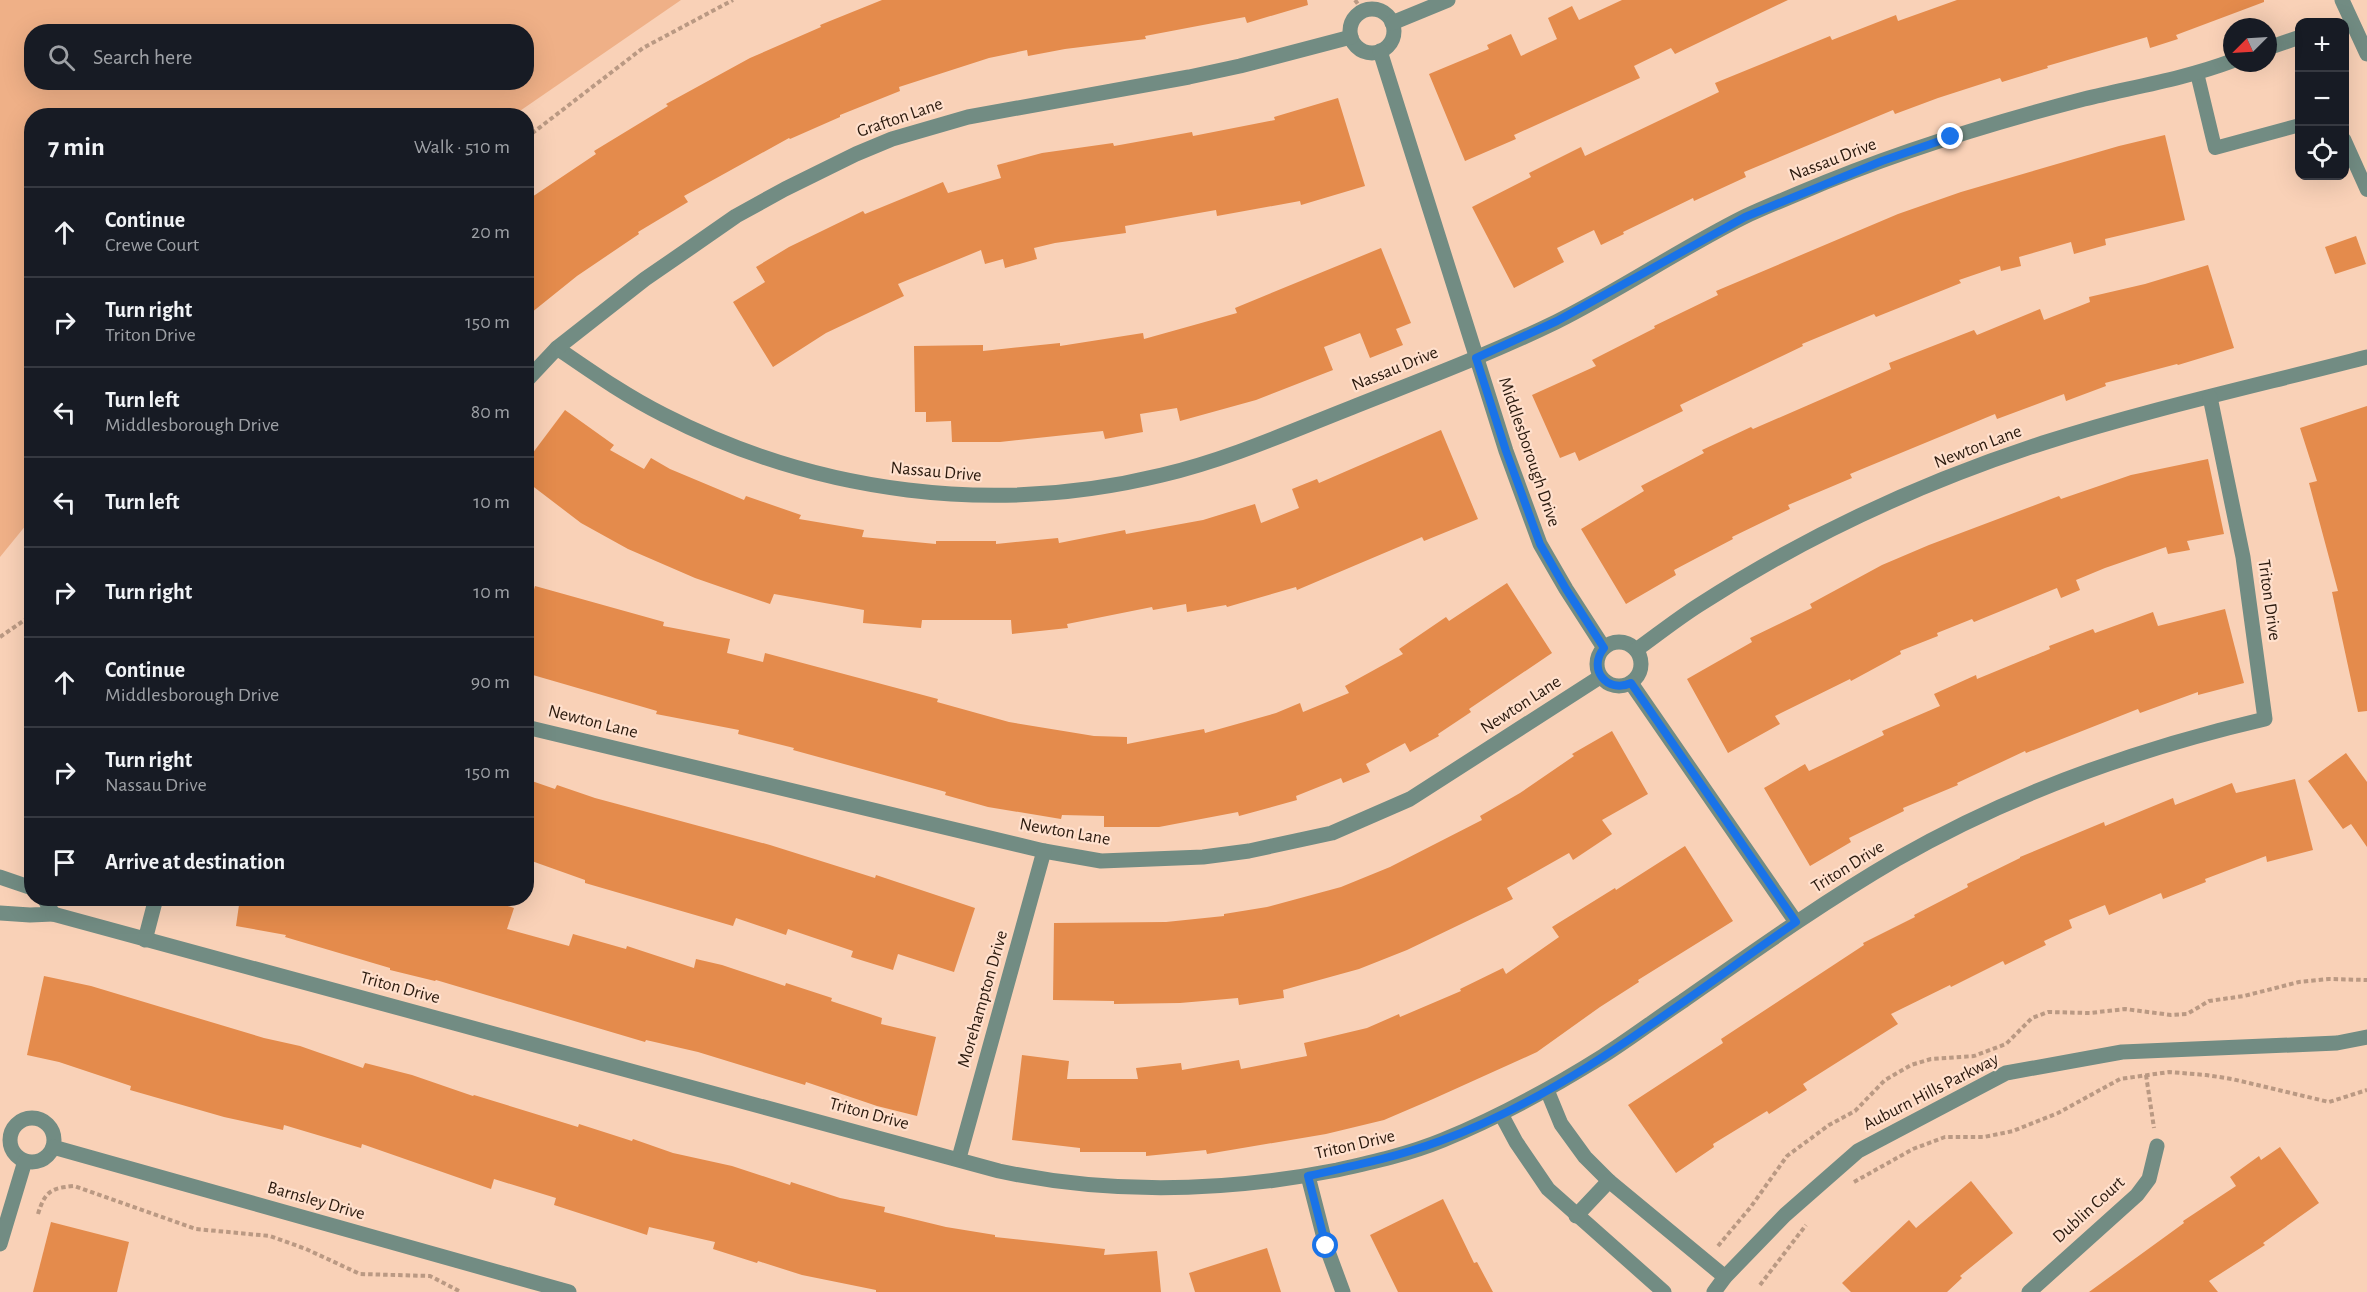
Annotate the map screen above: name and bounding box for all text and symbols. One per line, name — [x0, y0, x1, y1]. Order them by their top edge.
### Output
north arrow — [2223, 18, 2277, 72]
map controls — [2295, 18, 2349, 180]
button: + — [2295, 18, 2349, 72]
search box — [24, 24, 534, 90]
icon: search — [45, 41, 78, 74]
text: Search here — [93, 46, 192, 68]
button: − — [2295, 72, 2349, 126]
street label: Grafton Lane — [855, 95, 945, 141]
route end — [1937, 123, 1963, 149]
button: locate — [2295, 126, 2349, 180]
text: 7 min — [48, 134, 105, 160]
street label: Nassau Drive — [1787, 135, 1879, 185]
text: Walk · 510 m — [414, 137, 510, 157]
text: Continue — [105, 209, 185, 231]
icon: ahead — [48, 216, 81, 249]
text: 20 m — [471, 222, 510, 242]
text: Crewe Court — [105, 235, 199, 255]
text: Turn right — [105, 299, 192, 321]
icon: right — [48, 306, 81, 339]
text: 150 m — [465, 312, 510, 332]
text: Triton Drive — [105, 325, 196, 345]
street label: Nassau Drive — [1349, 344, 1441, 394]
street label: Middlesborough Drive — [1495, 375, 1563, 529]
text: Turn left — [105, 389, 179, 411]
icon: left — [48, 396, 81, 429]
text: 80 m — [471, 402, 510, 422]
text: Middlesborough Drive — [105, 415, 279, 435]
street label: Newton Lane — [1932, 422, 2024, 472]
street label: Nassau Drive — [890, 459, 982, 485]
icon: left — [48, 486, 81, 519]
text: Turn left — [105, 491, 179, 513]
text: 10 m — [473, 492, 510, 512]
street label: Triton Drive — [2254, 558, 2284, 642]
icon: right — [48, 576, 81, 609]
text: Turn right — [105, 581, 192, 603]
text: 10 m — [473, 582, 510, 602]
text: Continue — [105, 659, 185, 681]
icon: ahead — [48, 666, 81, 699]
text: 90 m — [471, 672, 510, 692]
street label: Newton Lane — [1478, 672, 1564, 738]
text: Middlesborough Drive — [105, 685, 279, 705]
street label: Newton Lane — [546, 702, 640, 742]
text: Turn right — [105, 749, 192, 771]
icon: right — [48, 756, 81, 789]
text: 150 m — [465, 762, 510, 782]
text: Nassau Drive — [105, 775, 207, 795]
street label: Newton Lane — [1018, 815, 1112, 849]
street label: Triton Drive — [1809, 838, 1887, 896]
icon: arrive — [48, 846, 81, 879]
text: Arrive at destination — [105, 851, 285, 873]
street label: Morehampton Drive — [955, 929, 1011, 1069]
street label: Triton Drive — [358, 969, 442, 1007]
street label: Auburn Hills Parkway — [1860, 1050, 2002, 1134]
street label: Triton Drive — [827, 1095, 911, 1133]
street label: Triton Drive — [1313, 1127, 1397, 1163]
street label: Dublin Court — [2050, 1173, 2128, 1247]
street label: Barnsley Drive — [265, 1179, 367, 1223]
route start — [1312, 1232, 1338, 1258]

